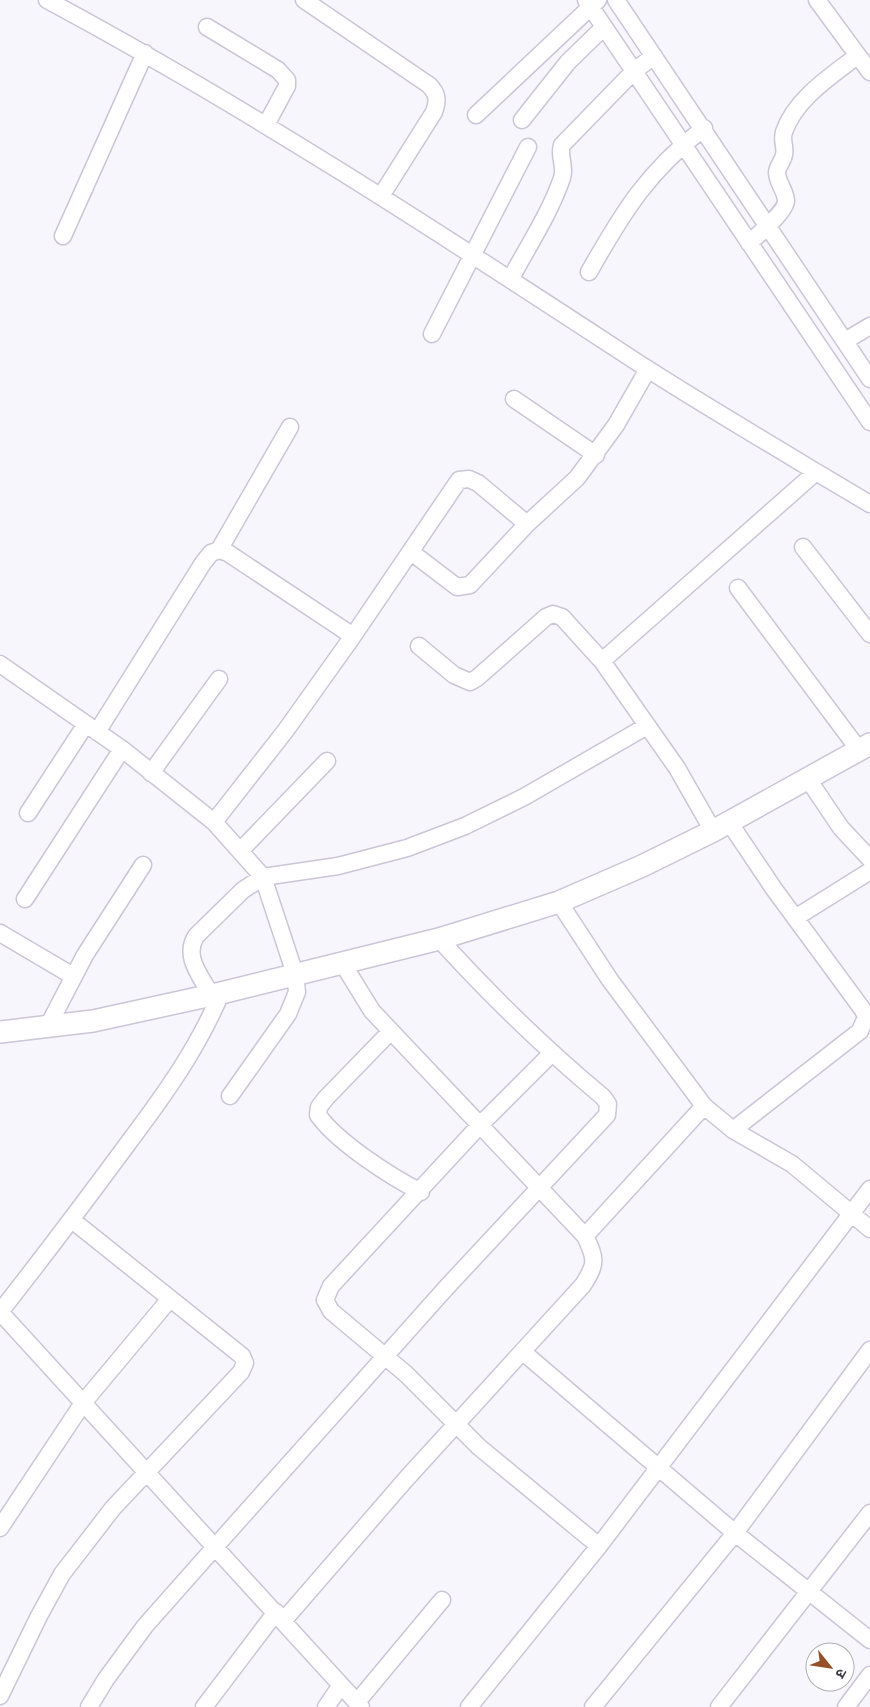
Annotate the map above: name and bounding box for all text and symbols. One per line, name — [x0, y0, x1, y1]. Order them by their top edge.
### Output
north arrow — [805, 1642, 855, 1692]
text: उ — [831, 1665, 851, 1682]

